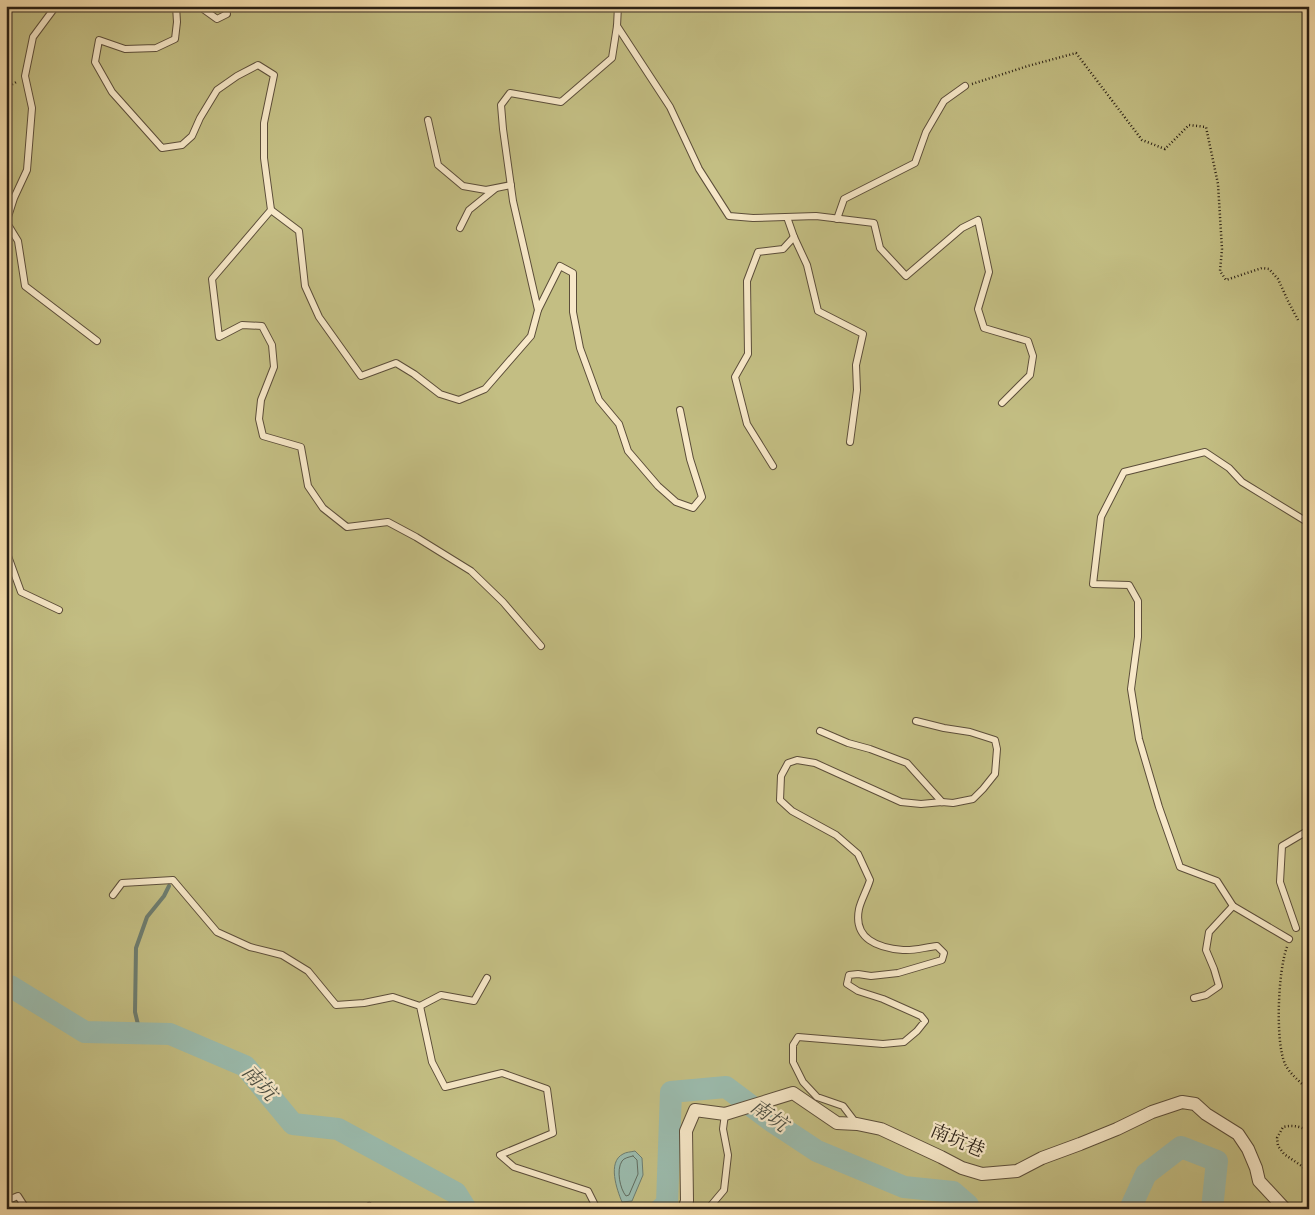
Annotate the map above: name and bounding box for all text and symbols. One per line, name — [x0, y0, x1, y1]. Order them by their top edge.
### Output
water label: 南坑 — [234, 1059, 284, 1111]
water label: 南坑 — [743, 1094, 795, 1142]
street label: 南坑巷 — [925, 1118, 989, 1166]

